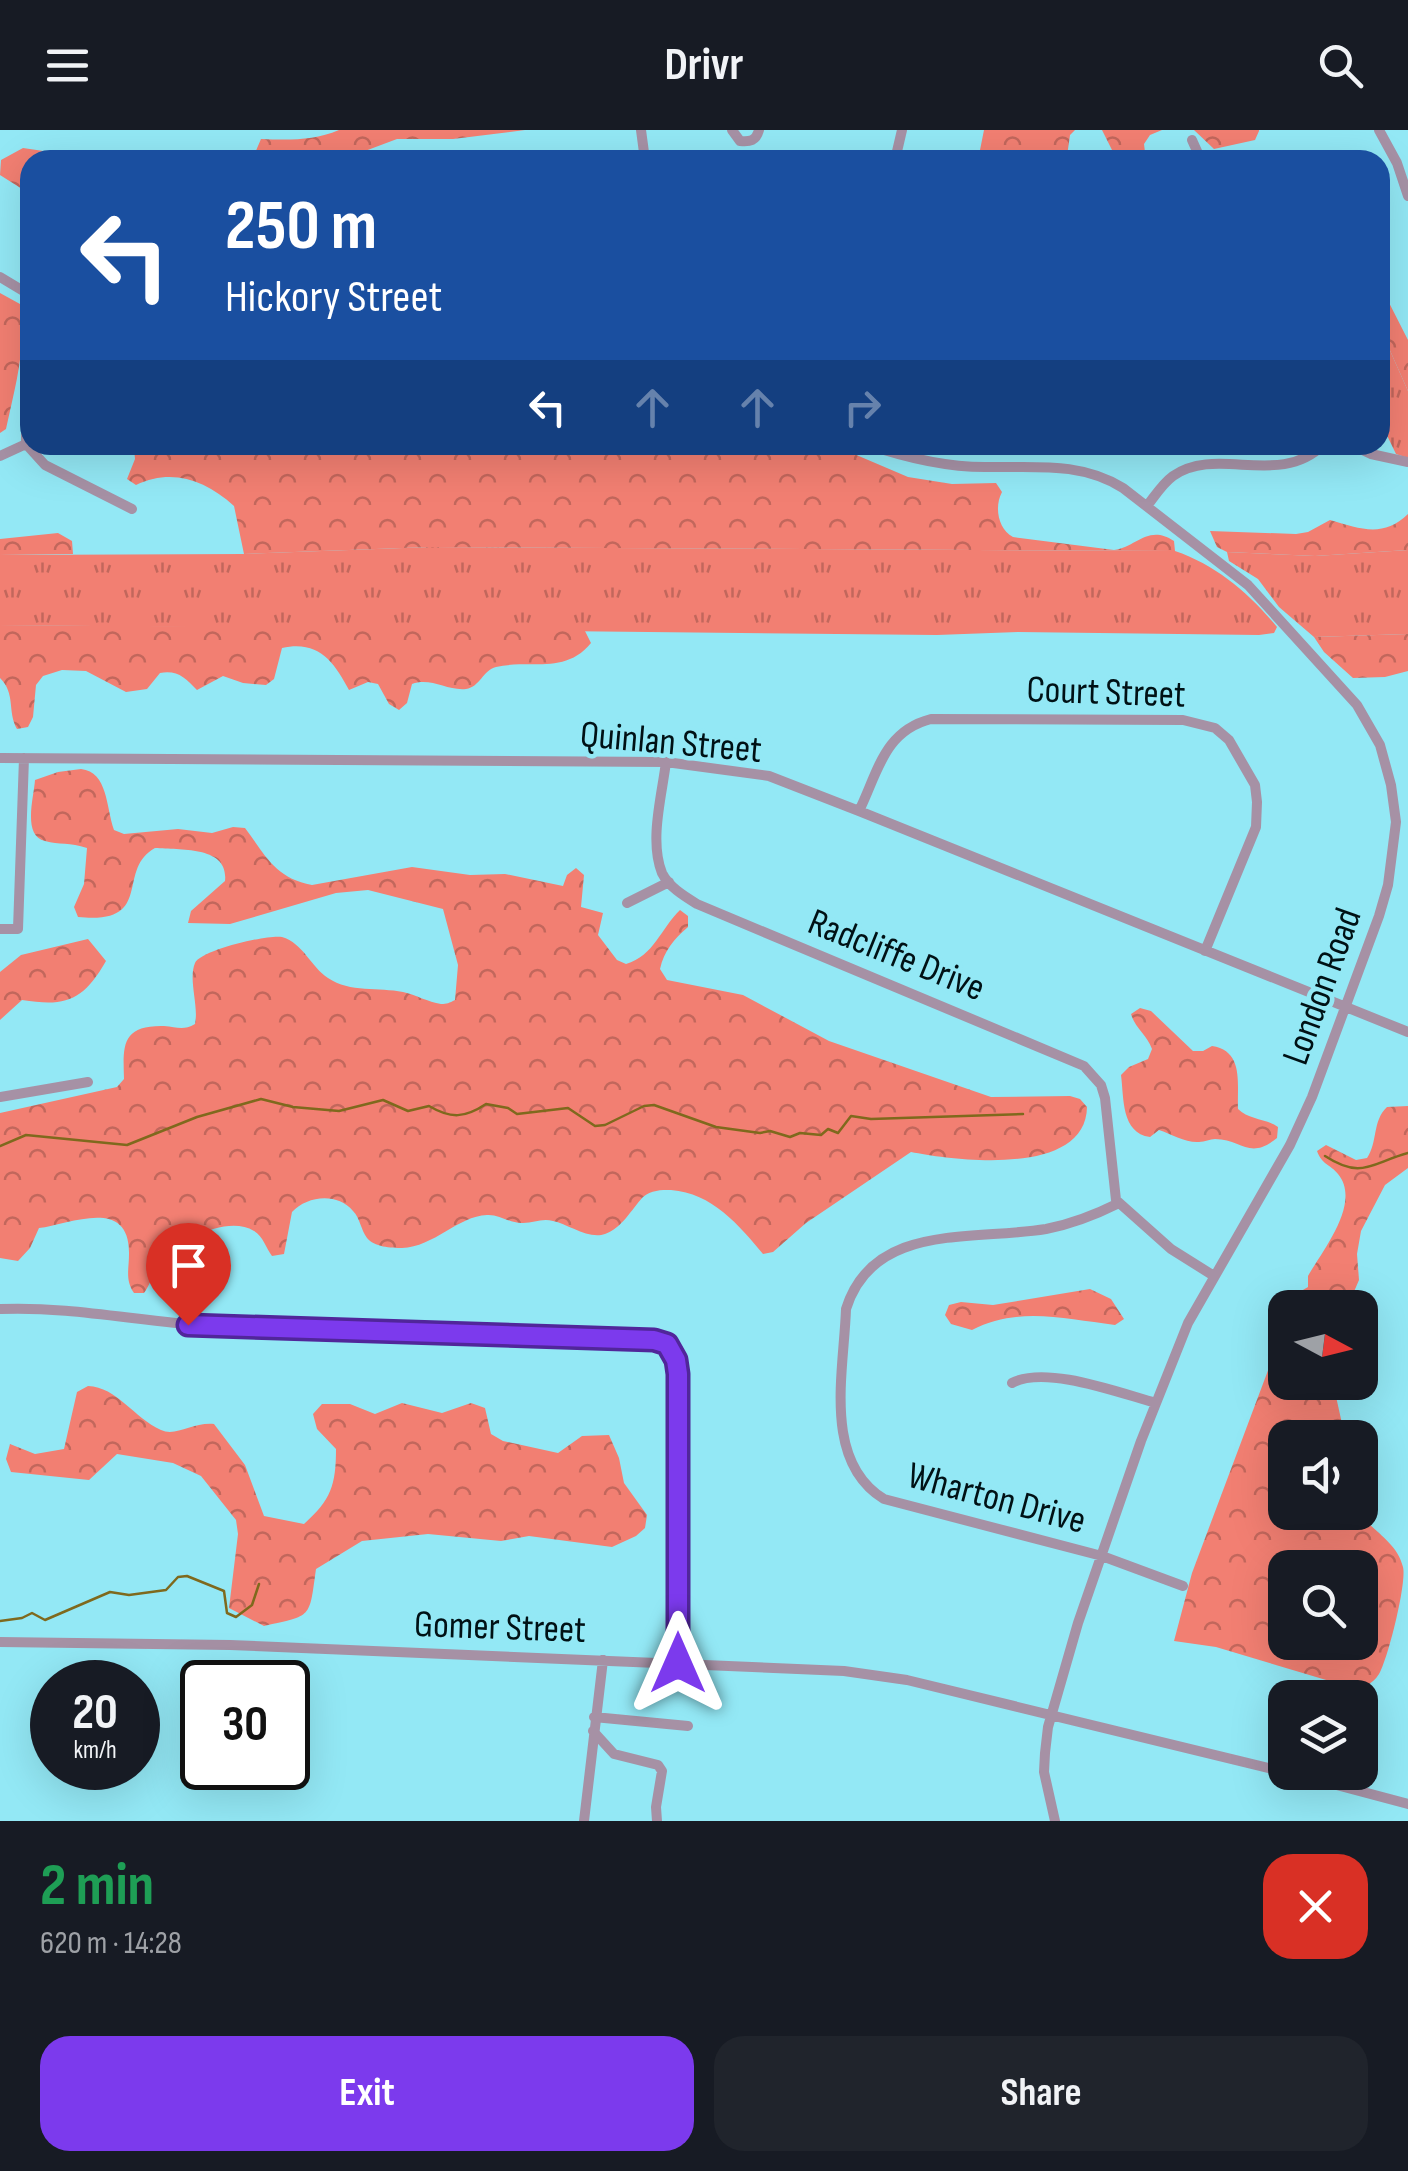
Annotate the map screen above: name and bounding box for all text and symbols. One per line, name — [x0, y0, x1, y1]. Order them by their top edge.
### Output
icon: menu — [40, 38, 95, 93]
text: Drivr — [664, 38, 744, 93]
icon: search — [1313, 38, 1368, 93]
text: 250 m — [225, 185, 377, 269]
icon: left — [60, 190, 190, 320]
text: Hickory Street — [225, 270, 442, 325]
icon: left — [520, 380, 575, 435]
icon: ahead — [625, 380, 680, 435]
icon: ahead — [730, 380, 785, 435]
icon: right — [835, 380, 890, 435]
street label: Court Street — [1026, 667, 1186, 718]
street label: Quinlan Street — [578, 712, 764, 773]
street label: Radcliffe Drive — [802, 900, 991, 1011]
street label: London Road — [1273, 902, 1371, 1071]
pin — [146, 1223, 231, 1326]
icon: arrive — [161, 1238, 216, 1293]
north arrow — [1268, 1290, 1378, 1400]
map controls — [1268, 1290, 1378, 1790]
button: sound — [1268, 1420, 1378, 1530]
street label: Wharton Drive — [903, 1453, 1091, 1544]
button: search — [1268, 1550, 1378, 1660]
street label: Gomer Street — [413, 1602, 586, 1653]
position arrow — [626, 1611, 730, 1715]
speed limit sign: 30 — [180, 1660, 310, 1790]
button: layers — [1268, 1680, 1378, 1790]
text: 20 — [72, 1683, 118, 1743]
text: km/h — [73, 1735, 117, 1766]
text: 2 min — [40, 1850, 154, 1922]
button: close — [1263, 1854, 1368, 1959]
text: 620 m · 14:28 — [40, 1924, 182, 1963]
button: Exit — [40, 2036, 694, 2151]
button: Share — [714, 2036, 1368, 2151]

